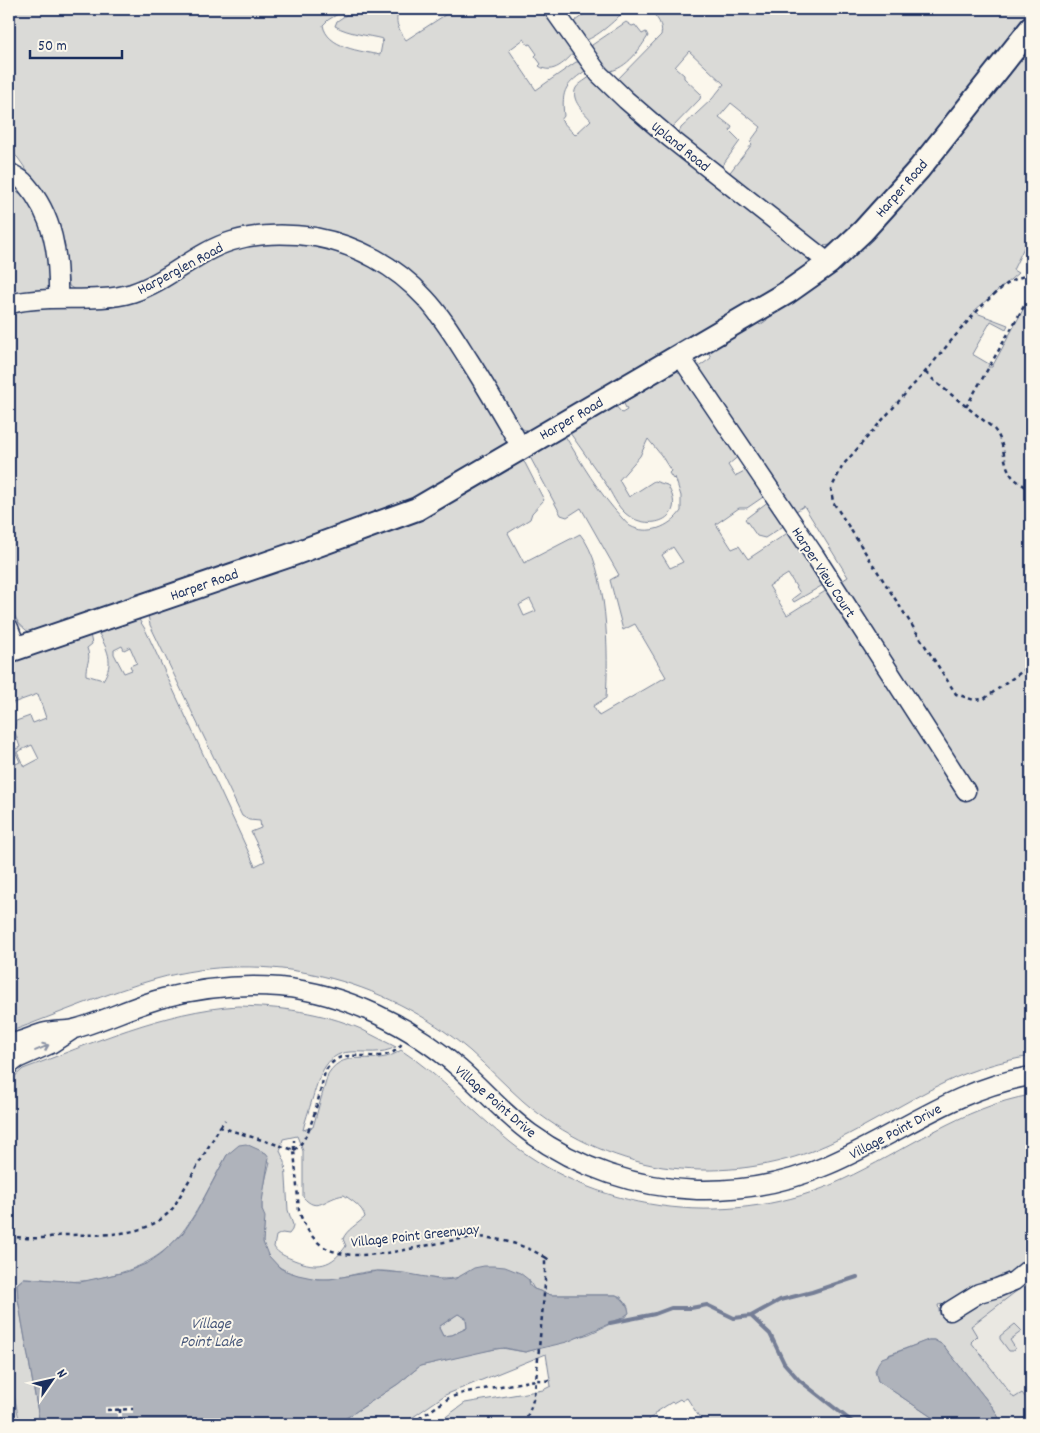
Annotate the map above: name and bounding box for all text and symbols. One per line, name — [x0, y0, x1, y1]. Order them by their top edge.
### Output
scale bar — [30, 28, 122, 60]
text: 50 m — [38, 36, 67, 58]
street label: Upland Road — [646, 117, 714, 178]
street label: Harper Road — [871, 155, 934, 223]
street label: Harperglen Road — [134, 238, 228, 302]
street label: Harper Road — [536, 392, 608, 447]
street label: Harper View Court — [785, 523, 860, 623]
street label: Harper Road — [168, 564, 242, 608]
one-way arrow — [34, 1043, 49, 1053]
street label: Village Point Drive — [449, 1061, 541, 1144]
street label: Village Point Drive — [846, 1099, 946, 1166]
street label: Village Point Greenway — [350, 1219, 481, 1255]
water label: Village Point Lake — [180, 1313, 243, 1354]
north arrow — [28, 1356, 78, 1406]
text: N — [51, 1365, 71, 1382]

